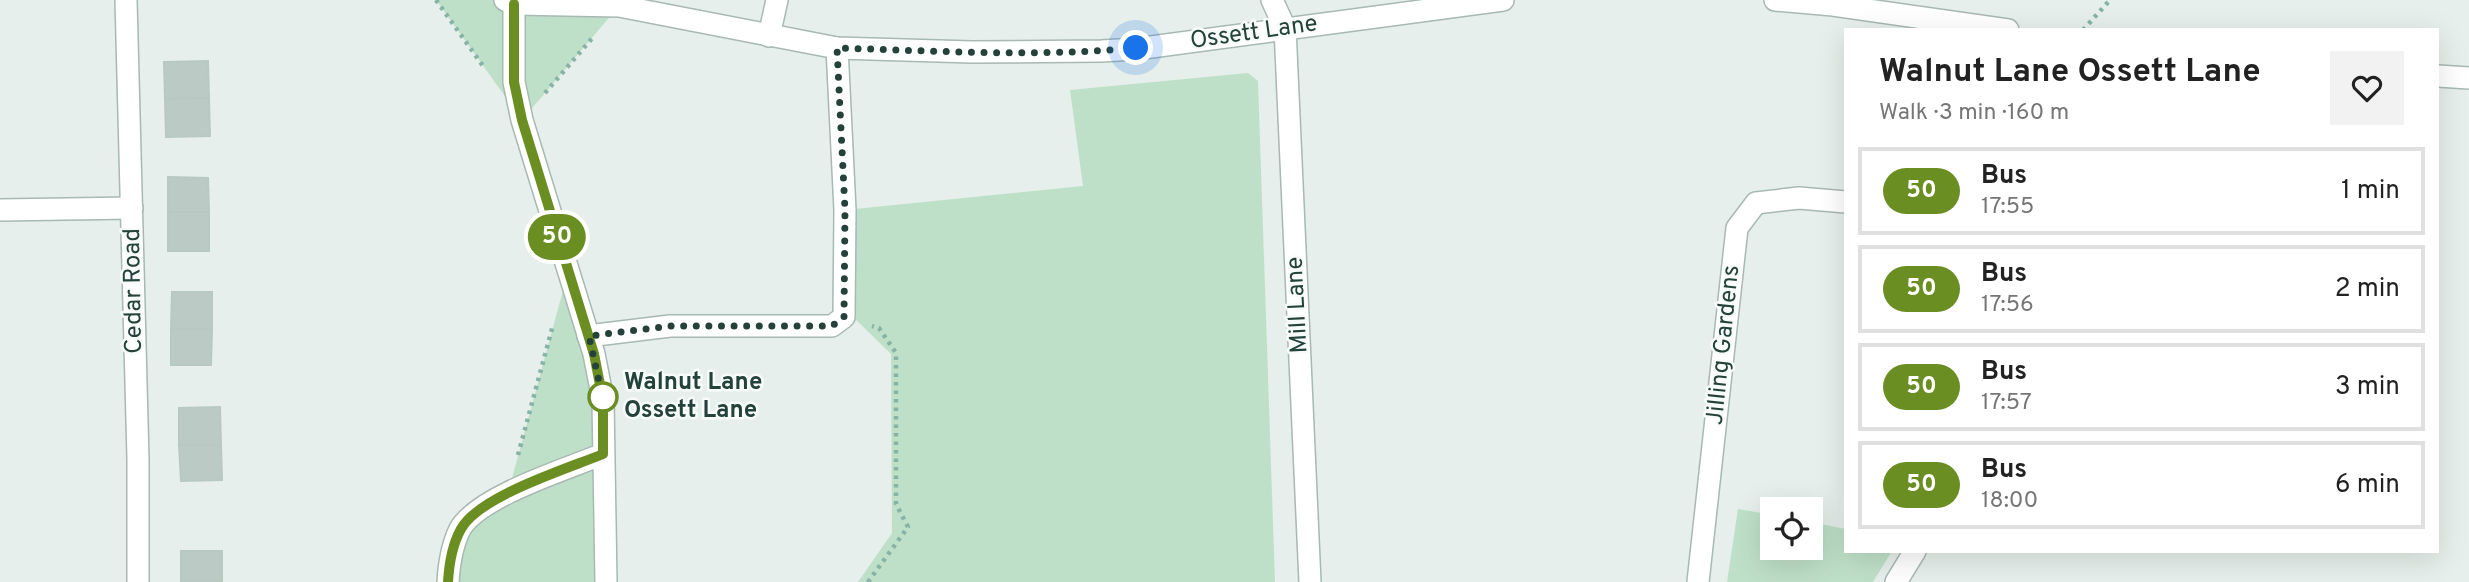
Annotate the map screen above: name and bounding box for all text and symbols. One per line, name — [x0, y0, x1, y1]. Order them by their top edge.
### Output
street label: Ossett Lane — [1188, 9, 1320, 57]
your location — [1118, 30, 1153, 65]
button: heart — [2330, 51, 2404, 125]
text: Walnut Lane Ossett Lane — [1879, 52, 2261, 94]
text: Walk · 3 min · 160 m — [1879, 99, 2069, 128]
text: Bus — [1981, 160, 2027, 193]
text: 1 min — [2341, 175, 2400, 208]
text: 50 — [1906, 176, 1937, 206]
text: 17:55 — [1981, 193, 2034, 222]
line badge: 50 — [526, 214, 588, 260]
text: 50 — [542, 222, 572, 252]
street label: Cedar Road — [118, 228, 150, 354]
street label: Mill Lane — [1280, 256, 1316, 354]
text: Bus — [1981, 258, 2027, 291]
street label: Jilling Gardens — [1701, 264, 1747, 426]
text: 2 min — [2335, 273, 2400, 306]
text: 50 — [1906, 274, 1937, 304]
text: 17:56 — [1981, 291, 2034, 320]
text: Bus — [1981, 356, 2027, 389]
place label: Walnut Lane Ossett Lane — [624, 368, 762, 426]
text: 3 min — [2335, 371, 2400, 404]
text: 50 — [1906, 372, 1937, 402]
marker: Walnut Lane Ossett Lane — [588, 382, 618, 412]
text: 17:57 — [1981, 389, 2032, 418]
text: Bus — [1981, 454, 2027, 487]
text: 6 min — [2335, 469, 2400, 502]
text: 50 — [1906, 470, 1937, 500]
text: 18:00 — [1981, 487, 2038, 516]
map controls — [1760, 497, 1823, 560]
button: locate — [1760, 497, 1823, 560]

